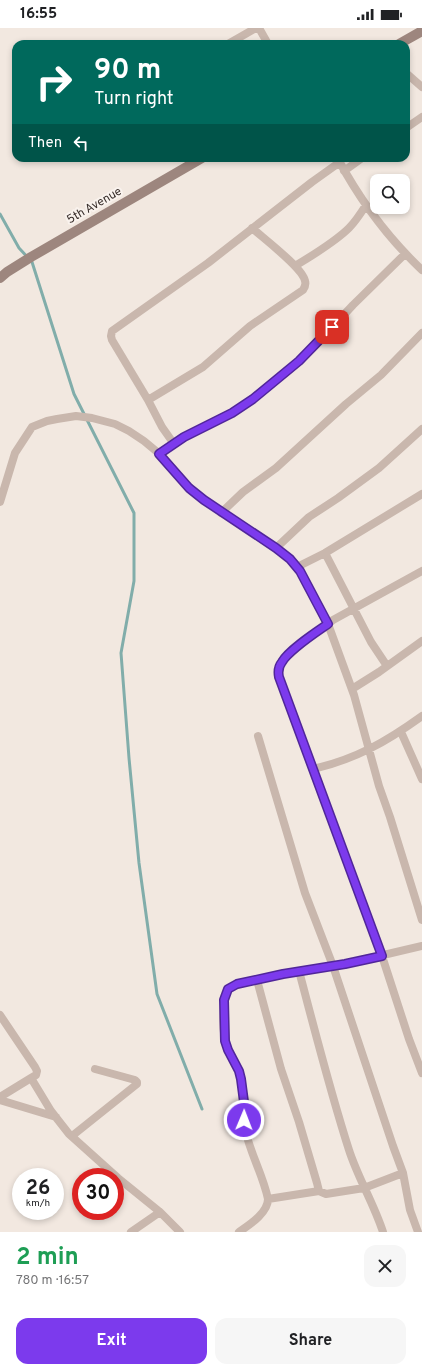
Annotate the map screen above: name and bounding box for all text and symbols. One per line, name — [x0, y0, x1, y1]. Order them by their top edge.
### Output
text: 16:55 — [20, 5, 57, 24]
text: 90 m — [94, 53, 161, 89]
icon: right — [28, 56, 80, 108]
text: Turn right — [94, 88, 174, 111]
icon: left — [70, 132, 92, 154]
text: Then — [28, 134, 62, 153]
map controls — [370, 174, 410, 214]
button: search — [370, 174, 410, 214]
street label: 5th Avenue — [64, 184, 125, 228]
pin — [315, 310, 349, 344]
icon: arrive — [321, 316, 343, 338]
position arrow — [223, 1099, 265, 1141]
speed limit sign: 30 — [72, 1168, 124, 1220]
text: 26 — [26, 1176, 50, 1202]
text: km/h — [26, 1197, 50, 1210]
text: 2 min — [16, 1243, 79, 1273]
button: close — [364, 1245, 406, 1287]
text: 780 m · 16:57 — [16, 1273, 89, 1289]
button: Exit — [16, 1318, 207, 1364]
button: Share — [215, 1318, 406, 1364]

